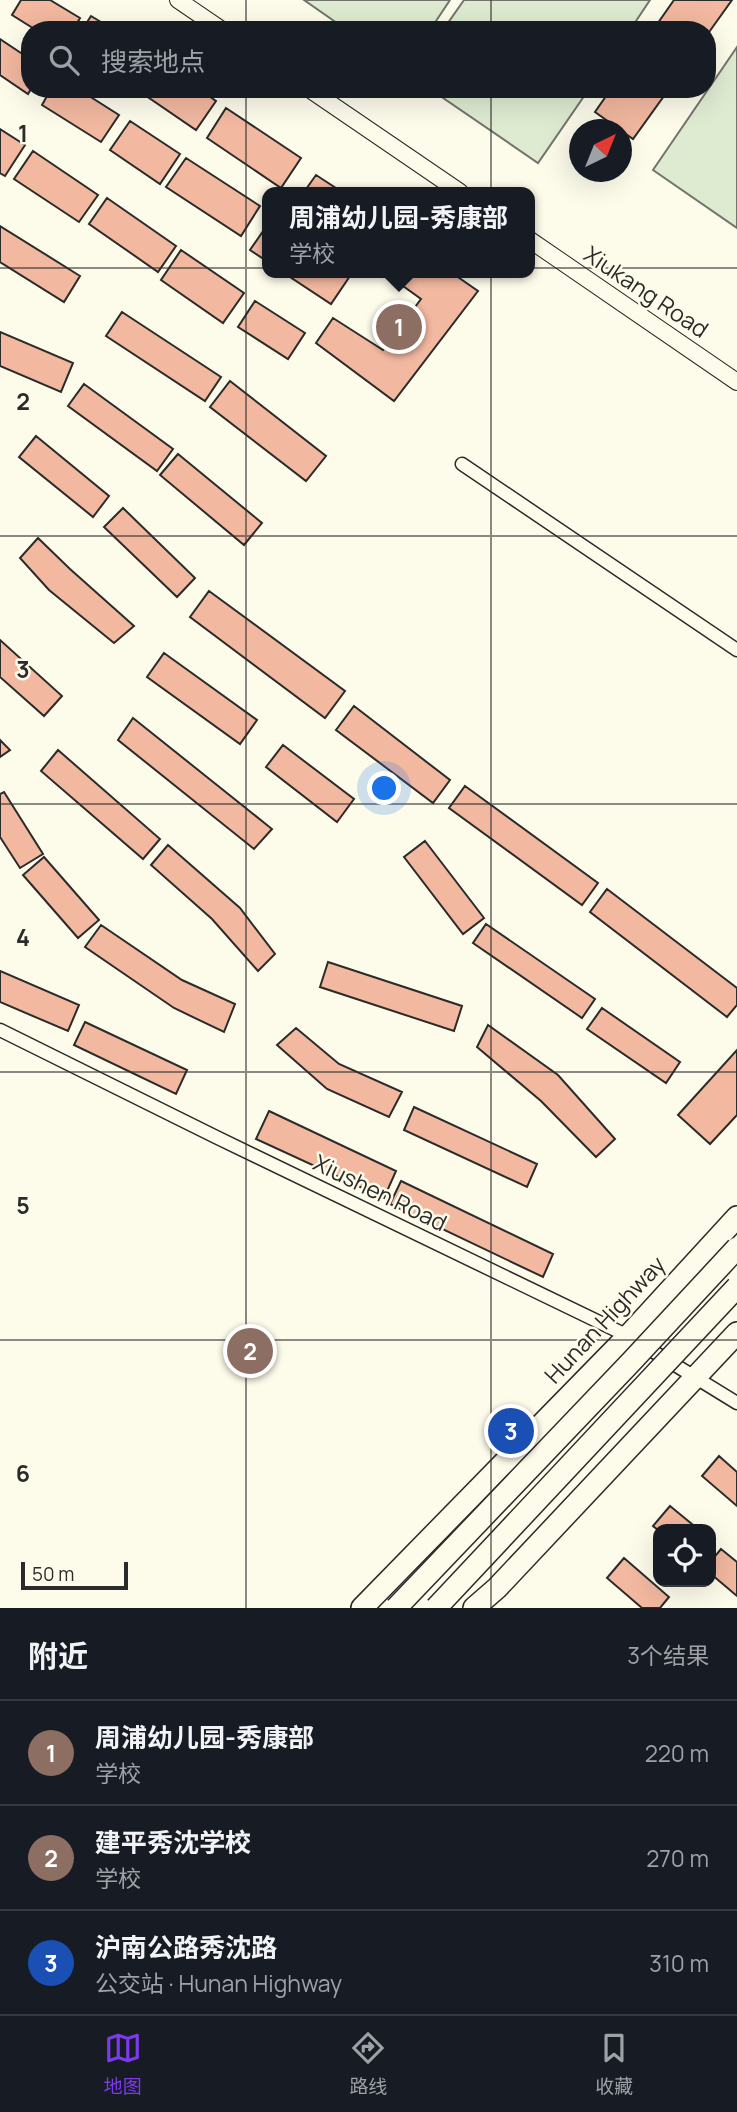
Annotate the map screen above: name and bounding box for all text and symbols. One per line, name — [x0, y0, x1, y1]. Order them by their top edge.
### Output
search box — [21, 21, 716, 98]
icon: search — [45, 41, 83, 79]
text: 搜索地点 — [101, 43, 205, 79]
text: 1 — [18, 117, 28, 149]
north arrow — [569, 119, 632, 182]
popup — [262, 187, 535, 278]
text: 周浦幼儿园-秀康部 — [289, 199, 508, 235]
text: 学校 — [289, 237, 335, 269]
street label: Xiukang Road — [578, 238, 715, 345]
pin: 1 — [376, 301, 422, 353]
text: 2 — [16, 385, 30, 417]
text: 3 — [16, 653, 30, 685]
your location — [367, 771, 401, 805]
text: 4 — [16, 921, 30, 953]
street label: Xiushen Road — [308, 1146, 452, 1238]
text: 5 — [16, 1189, 30, 1221]
street label: Hunan Highway — [537, 1249, 672, 1390]
pin: 2 — [227, 1325, 273, 1377]
pin: 3 — [488, 1405, 534, 1457]
text: 6 — [16, 1457, 30, 1489]
map controls — [653, 1524, 716, 1587]
button: locate — [653, 1524, 716, 1587]
scale bar — [21, 1559, 128, 1591]
text: 50 m — [32, 1561, 74, 1587]
text: 附近 — [28, 1635, 88, 1676]
text: 3个结果 — [627, 1639, 709, 1671]
text: 周浦幼儿园-秀康部 — [95, 1719, 314, 1755]
text: 1 — [46, 1737, 56, 1769]
text: 220 m — [645, 1737, 709, 1769]
text: 学校 — [95, 1757, 141, 1789]
text: 建平秀沈学校 — [95, 1824, 251, 1860]
text: 2 — [44, 1842, 58, 1874]
text: 270 m — [646, 1842, 709, 1874]
text: 学校 — [95, 1862, 141, 1894]
text: 沪南公路秀沈路 — [95, 1929, 277, 1965]
text: 3 — [44, 1947, 58, 1979]
text: 310 m — [649, 1947, 709, 1979]
text: 公交站 · Hunan Highway — [95, 1967, 342, 1999]
tab: 地图 — [104, 2029, 142, 2099]
tab: 路线 — [349, 2029, 387, 2099]
tab: 收藏 — [595, 2029, 633, 2099]

